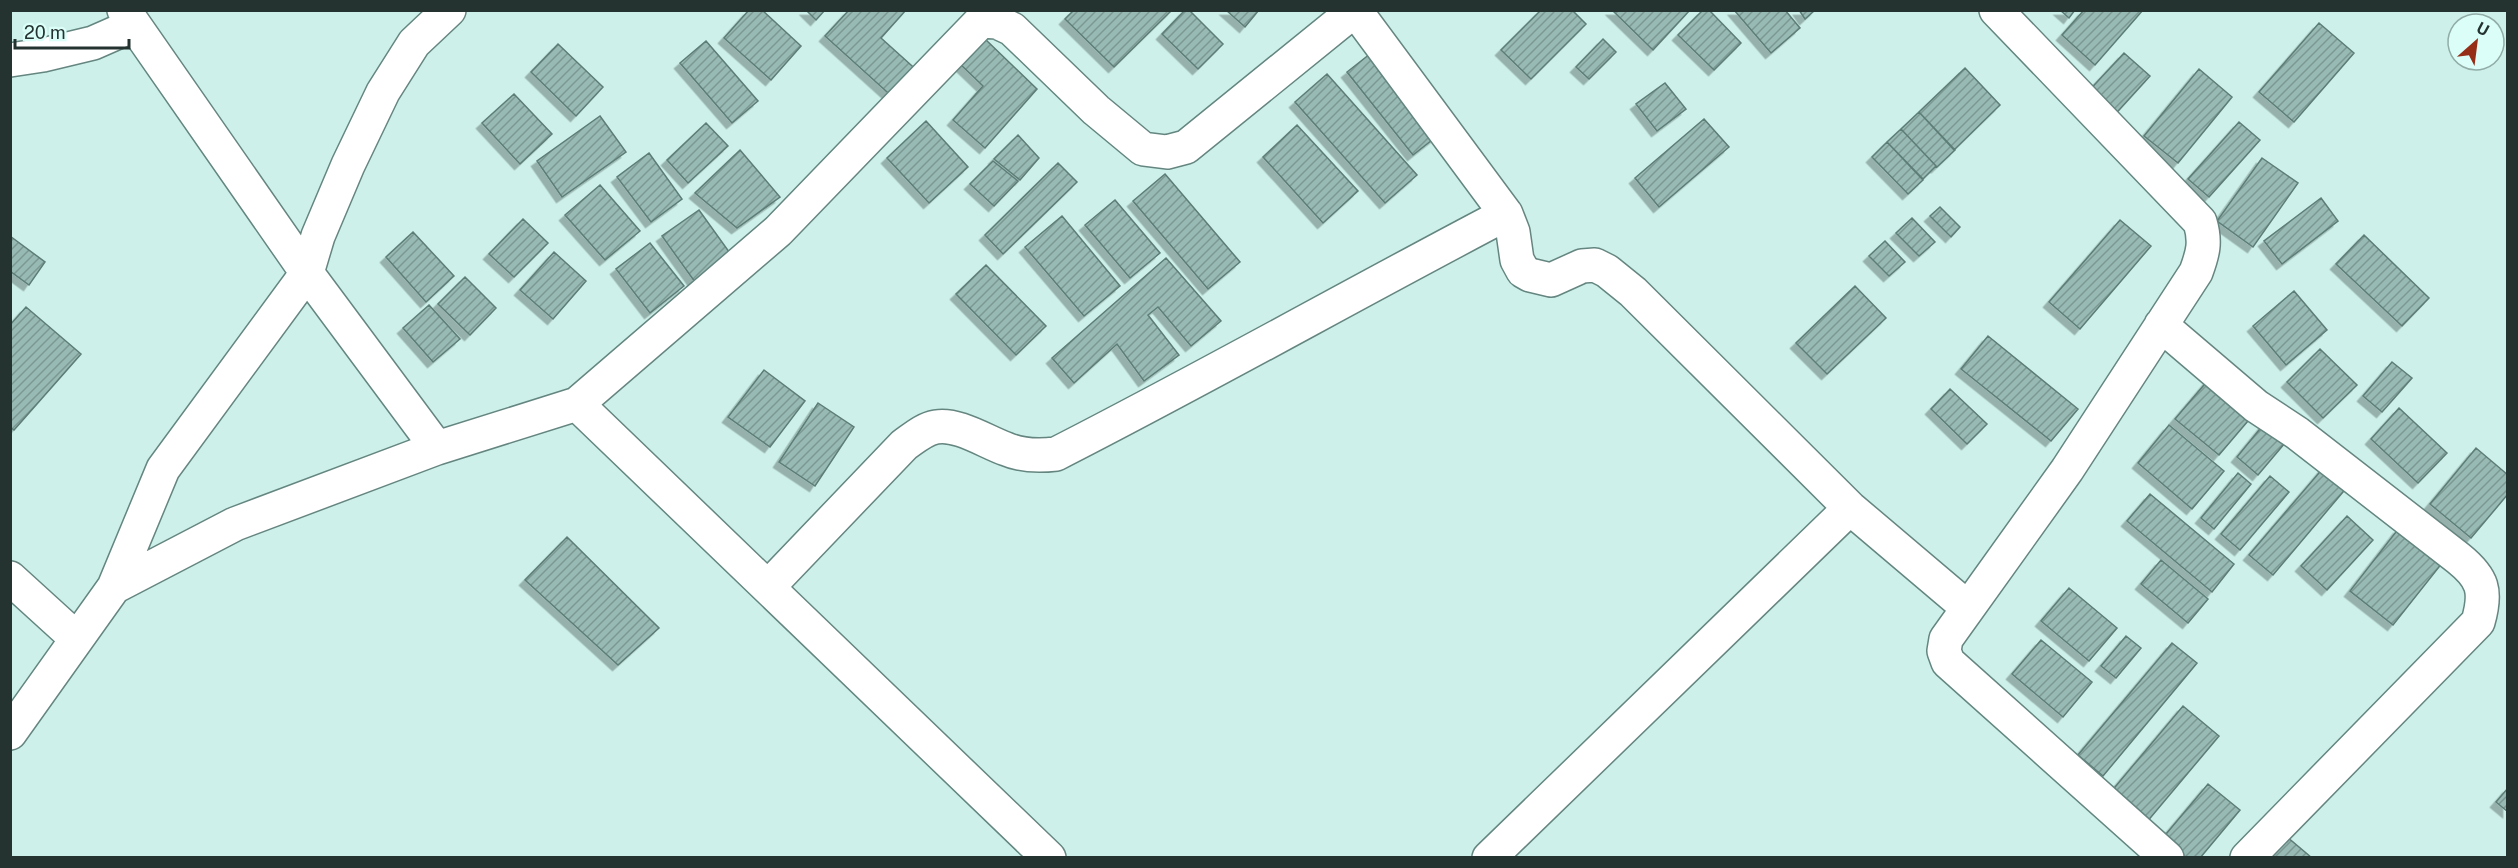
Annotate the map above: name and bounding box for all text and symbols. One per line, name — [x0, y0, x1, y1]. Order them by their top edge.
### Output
scale bar — [15, 12, 129, 50]
north arrow — [2446, 12, 2506, 72]
text: U — [2473, 18, 2492, 40]
text: 20 m — [24, 22, 66, 43]

